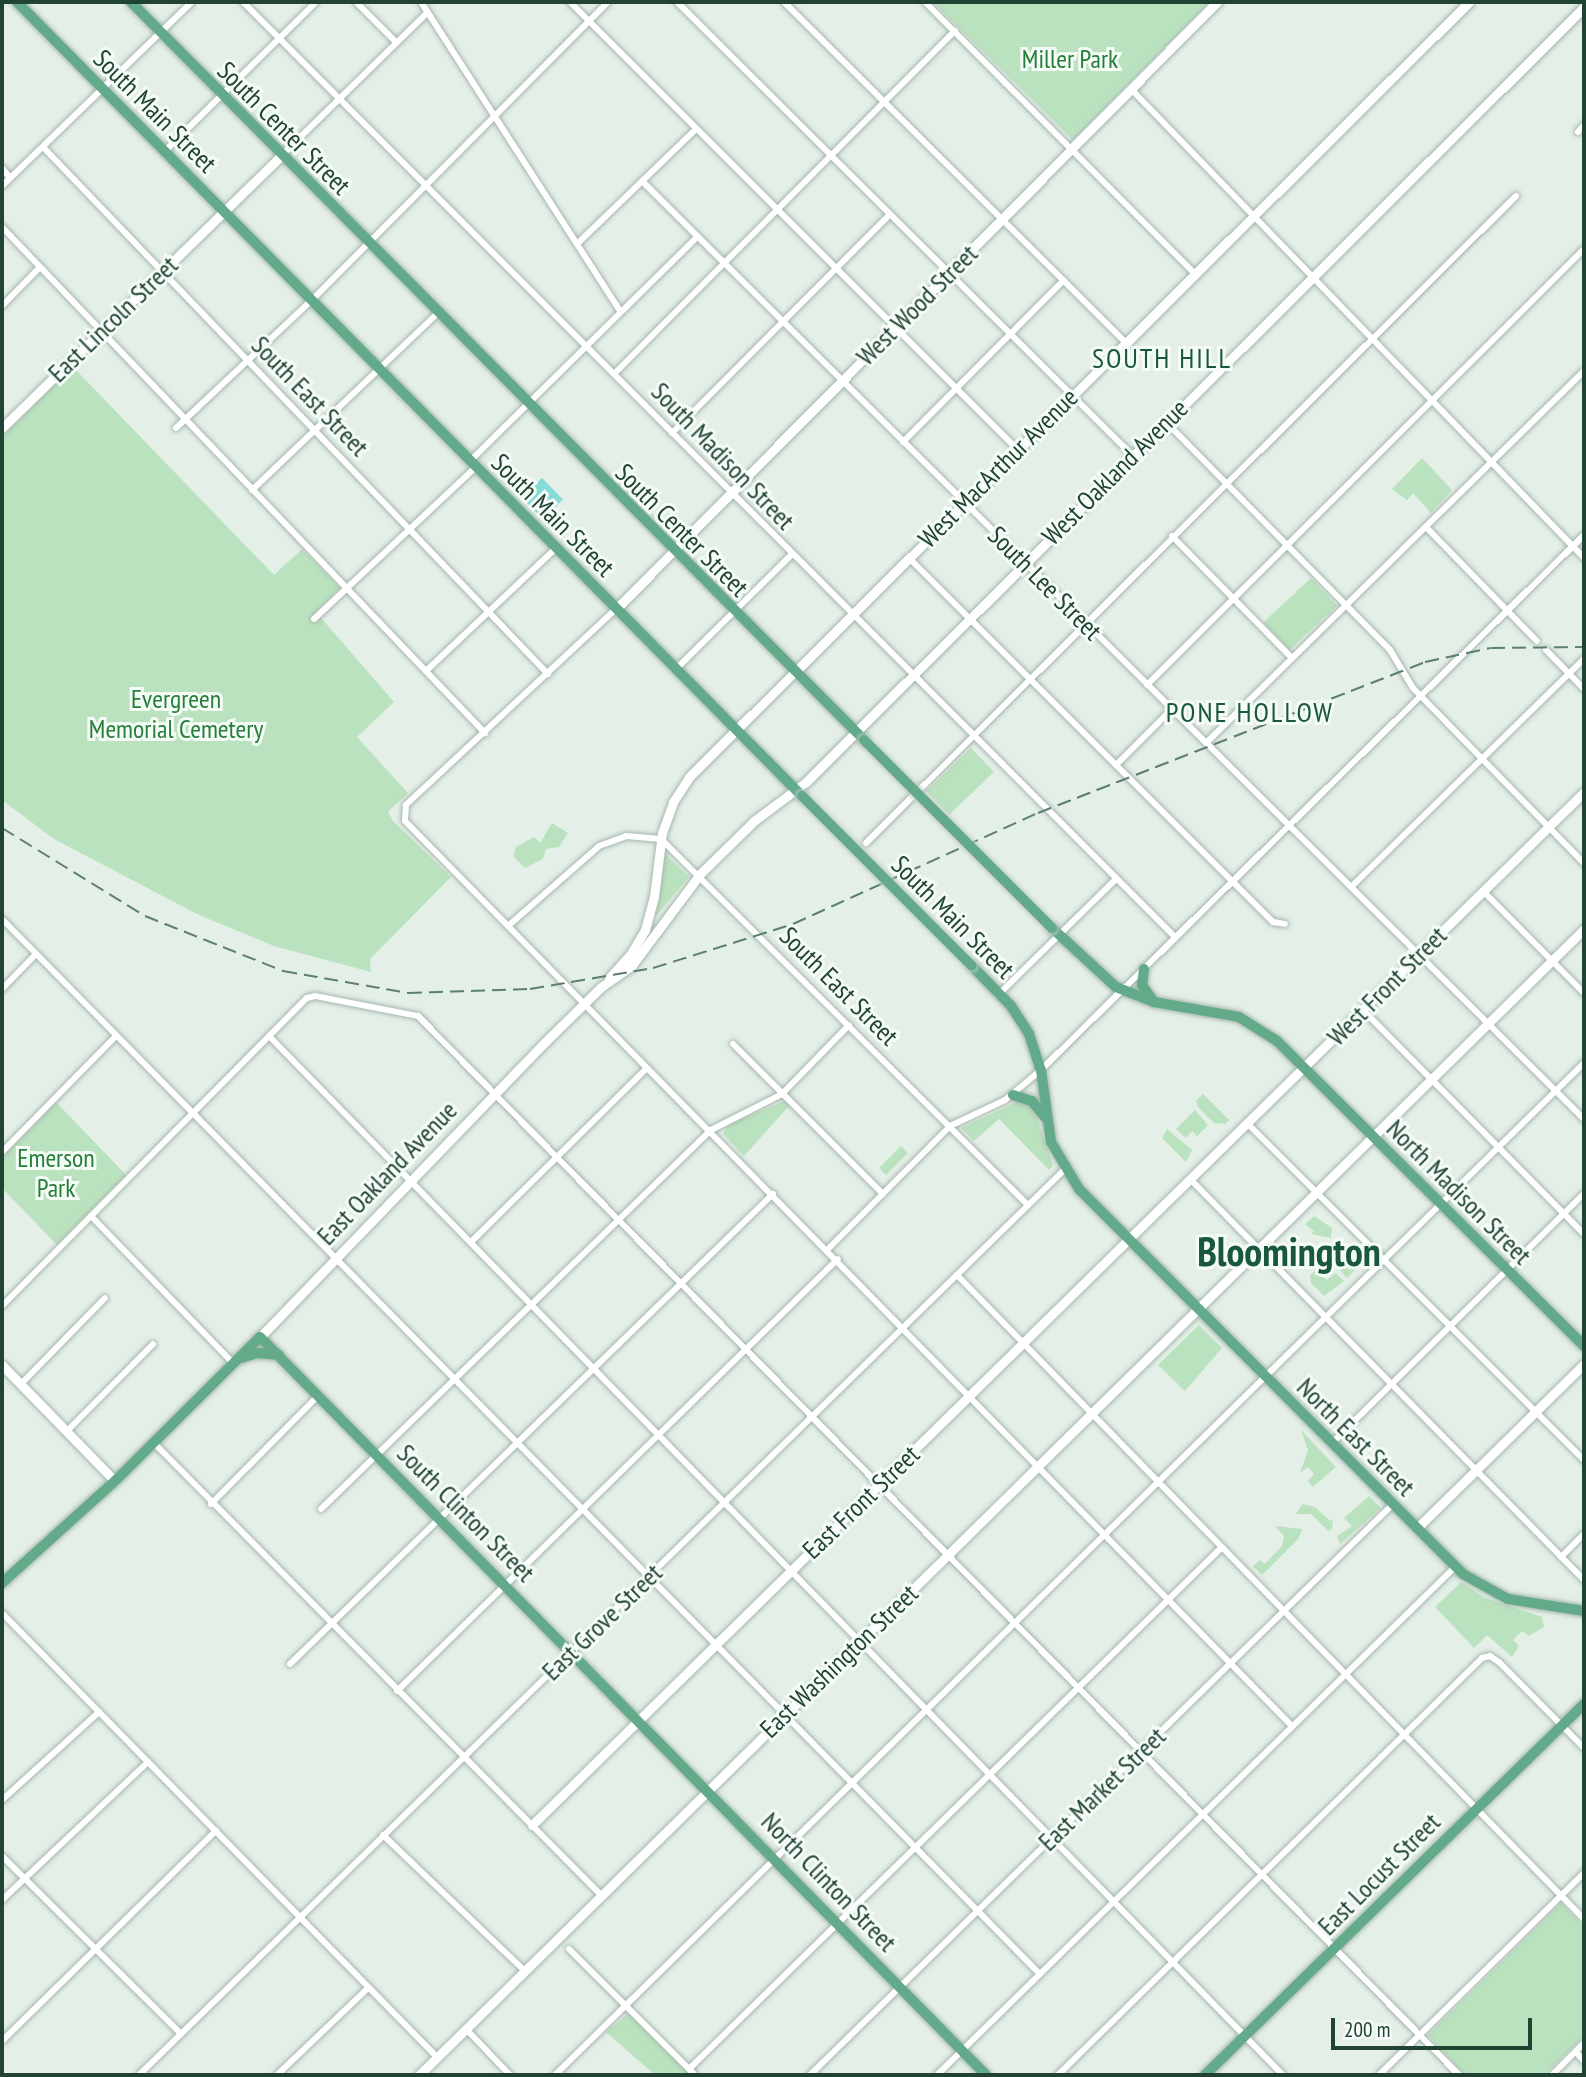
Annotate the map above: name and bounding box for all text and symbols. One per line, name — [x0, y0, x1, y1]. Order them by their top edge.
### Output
street label: South Main Street — [87, 43, 223, 179]
park label: Miller Park — [1022, 43, 1118, 75]
street label: South Center Street — [211, 55, 357, 201]
street label: West Wood Street — [850, 238, 984, 372]
street label: East Lincoln Street — [42, 250, 184, 388]
street label: South East Street — [245, 330, 375, 462]
district label: SOUTH HILL — [1093, 341, 1231, 375]
street label: South Madison Street — [645, 376, 801, 536]
street label: West MacArthur Avenue — [912, 382, 1084, 554]
street label: West Oakland Avenue — [1035, 392, 1195, 552]
street label: South Main Street — [485, 447, 621, 583]
street label: South Center Street — [609, 457, 755, 603]
street label: South Lee Street — [982, 520, 1108, 646]
park label: Evergreen Memorial Cemetery — [89, 683, 263, 744]
district label: PONE HOLLOW — [1167, 695, 1333, 729]
street label: South Main Street — [885, 849, 1021, 985]
street label: South East Street — [773, 920, 905, 1052]
street label: West Front Street — [1321, 920, 1453, 1052]
street label: East Oakland Avenue — [310, 1094, 464, 1252]
street label: North Madison Street — [1380, 1113, 1538, 1271]
park label: Emerson Park — [17, 1142, 95, 1204]
district label: Bloomington — [1197, 1227, 1381, 1275]
street label: North East Street — [1291, 1372, 1421, 1502]
street label: South Clinton Street — [391, 1438, 541, 1588]
street label: East Front Street — [796, 1439, 926, 1565]
street label: East Grove Street — [536, 1557, 668, 1687]
street label: East Washington Street — [754, 1578, 924, 1744]
street label: East Market Street — [1032, 1721, 1172, 1857]
street label: North Clinton Street — [755, 1806, 903, 1958]
street label: East Locust Street — [1312, 1807, 1446, 1941]
scale bar — [1334, 2004, 1535, 2048]
text: 200 m — [1344, 2016, 1390, 2043]

